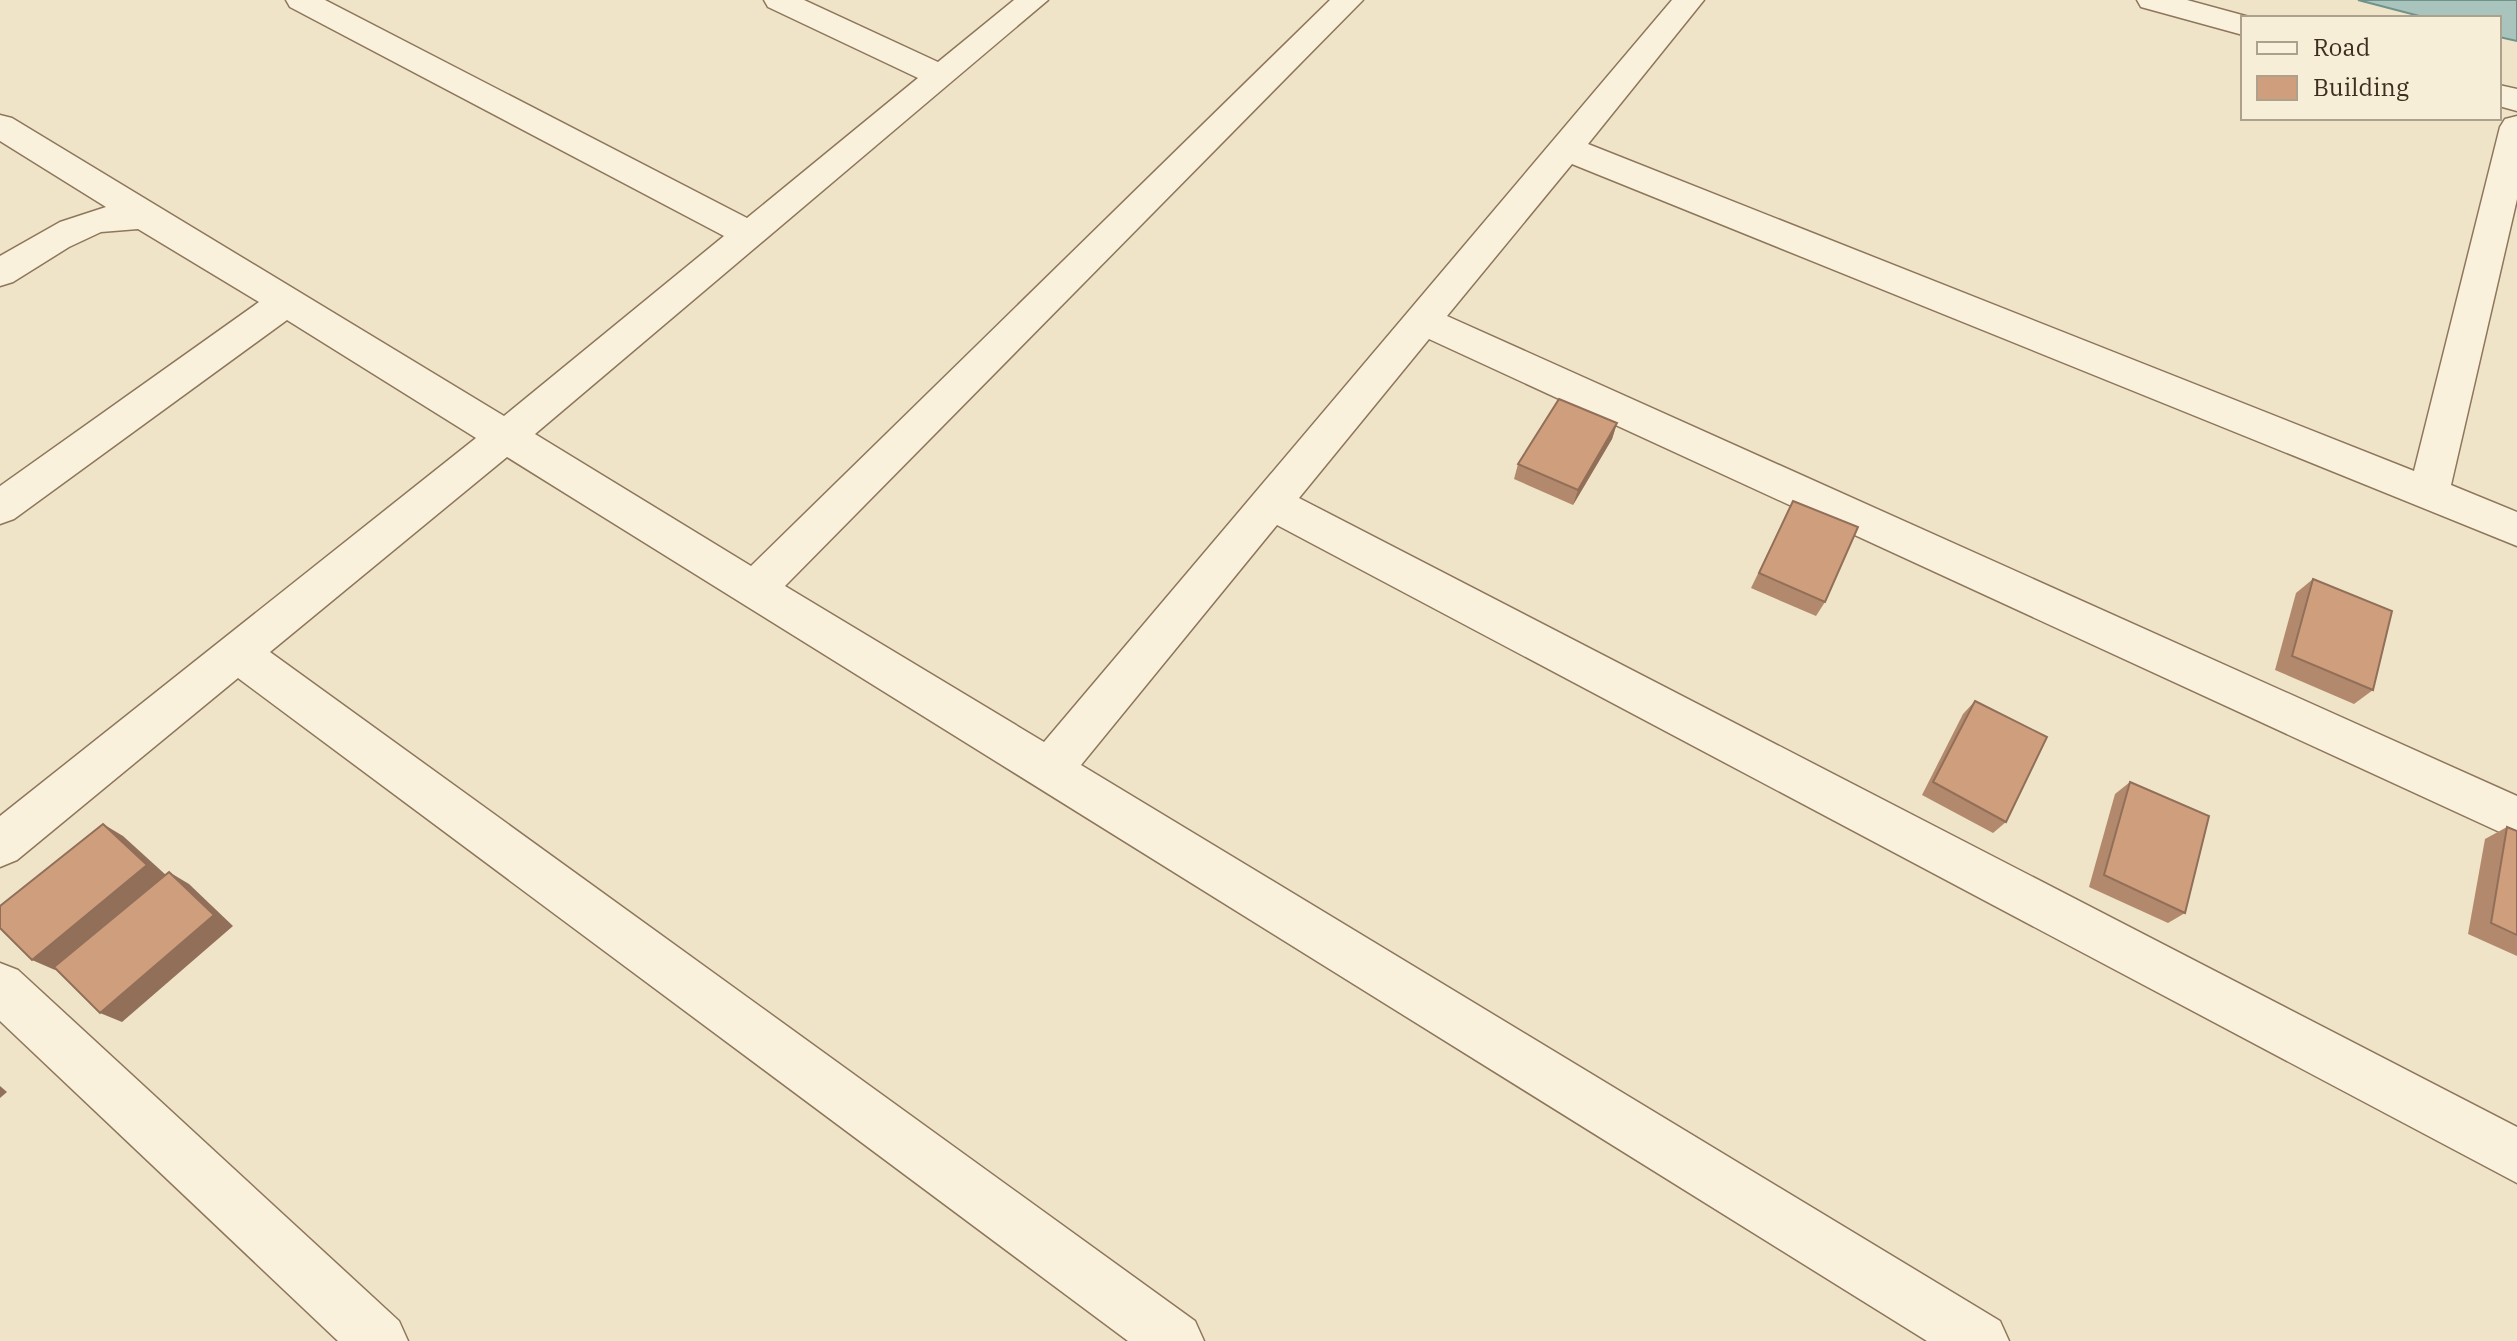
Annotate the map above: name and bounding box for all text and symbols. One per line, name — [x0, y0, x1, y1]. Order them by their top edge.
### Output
legend — [2241, 16, 2501, 120]
text: Road — [2313, 31, 2370, 63]
text: Building — [2313, 71, 2409, 103]

